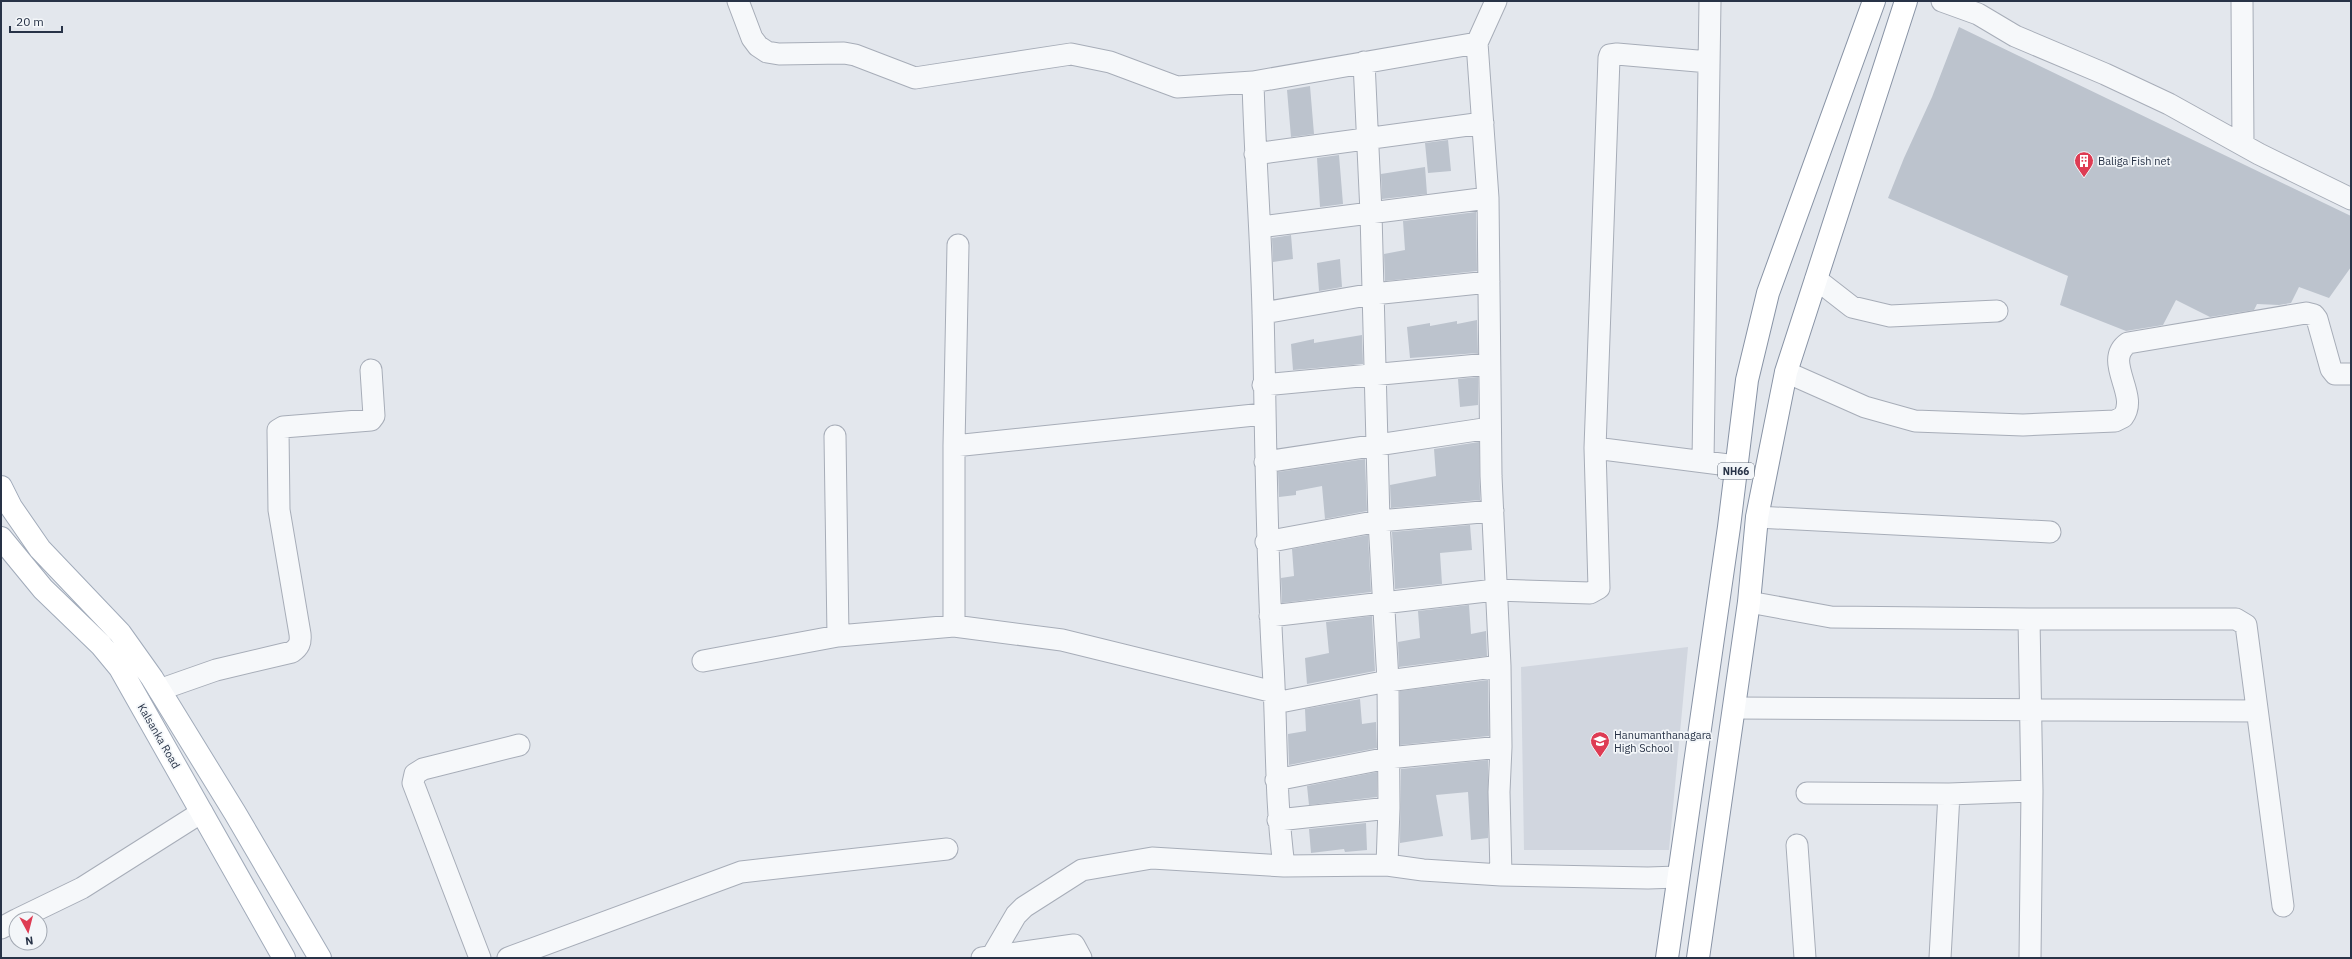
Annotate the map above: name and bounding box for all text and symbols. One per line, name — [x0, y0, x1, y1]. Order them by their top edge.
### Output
scale bar — [10, 8, 62, 34]
text: 20 m — [16, 14, 44, 29]
building icon: Baliga Fish net — [2073, 150, 2095, 178]
place label: Baliga Fish net — [2098, 154, 2170, 168]
road number: NH66 — [1718, 463, 1754, 479]
street label: Kalsanka Road — [135, 701, 183, 771]
place label: Hanumanthanagara High School — [1614, 728, 1712, 755]
school or university icon: Hanumanthanagara High School — [1589, 730, 1611, 758]
north arrow — [8, 911, 48, 951]
text: N — [24, 933, 34, 948]

